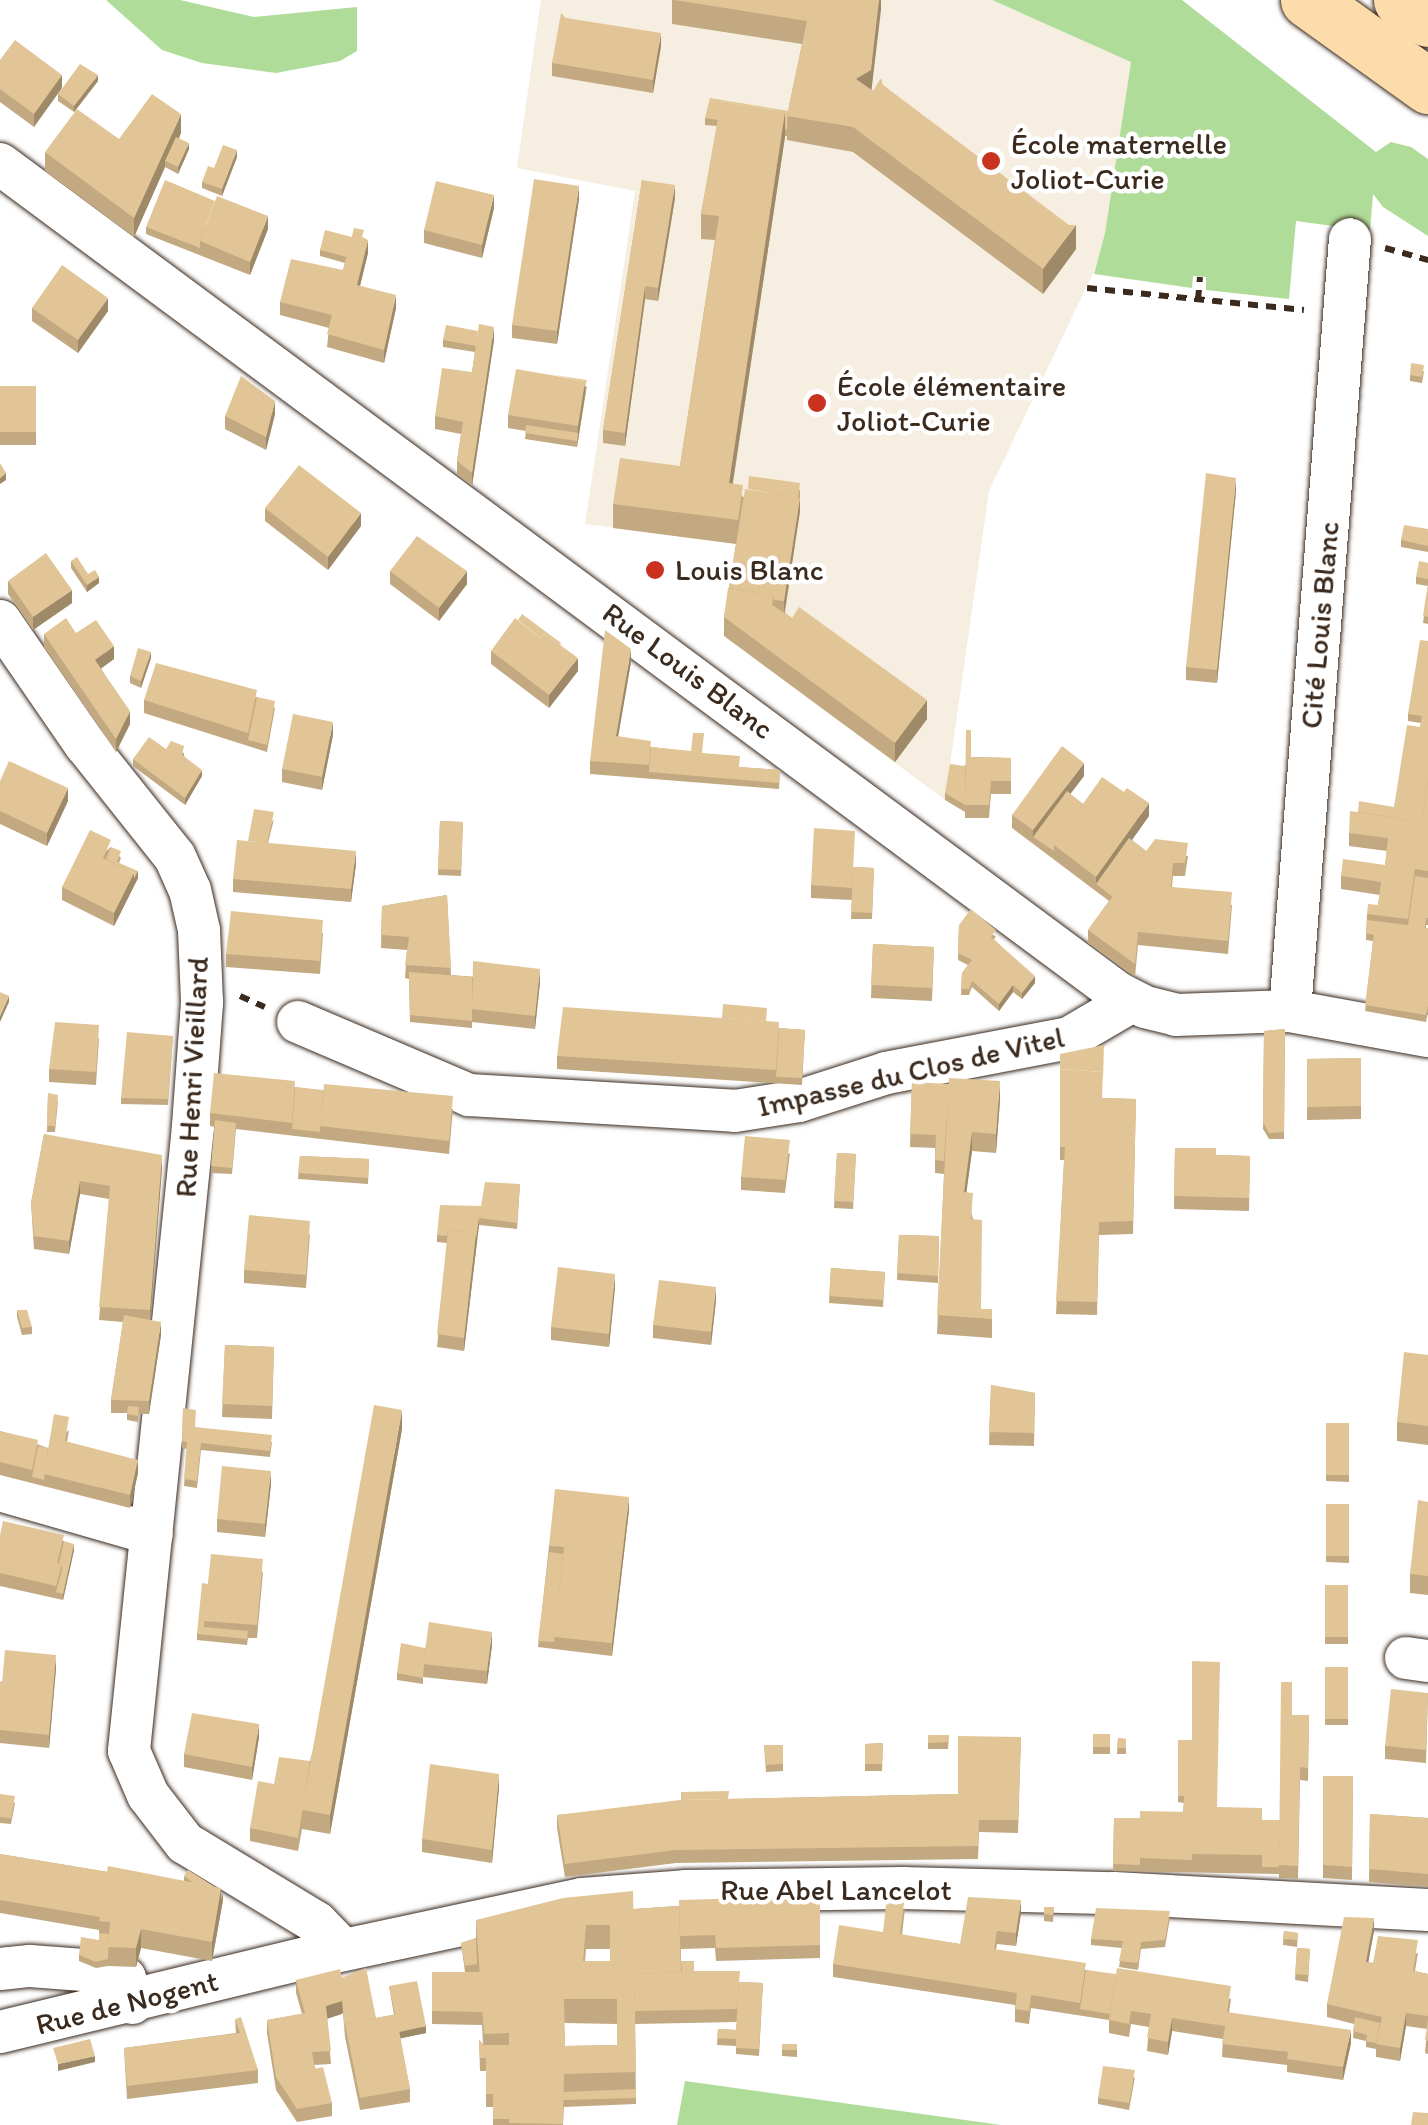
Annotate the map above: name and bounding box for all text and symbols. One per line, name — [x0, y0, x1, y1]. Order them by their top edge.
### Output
place label: École maternelle Joliot-Curie — [1011, 126, 1227, 196]
marker: École maternelle Joliot-Curie — [980, 150, 1002, 172]
place label: École élémentaire Joliot-Curie — [837, 368, 1064, 438]
marker: École élémentaire Joliot-Curie — [806, 392, 828, 414]
street label: Cité Louis Blanc — [1293, 520, 1347, 730]
place label: Louis Blanc — [675, 552, 823, 588]
marker: Louis Blanc — [644, 559, 666, 581]
street label: Rue Louis Blanc — [596, 595, 780, 747]
street label: Rue Henri Vieillard — [168, 955, 216, 1199]
street label: Impasse du Clos de Vitel — [754, 1019, 1068, 1125]
street label: Rue Abel Lancelot — [721, 1872, 951, 1908]
street label: Rue de Nogent — [33, 1963, 221, 2043]

